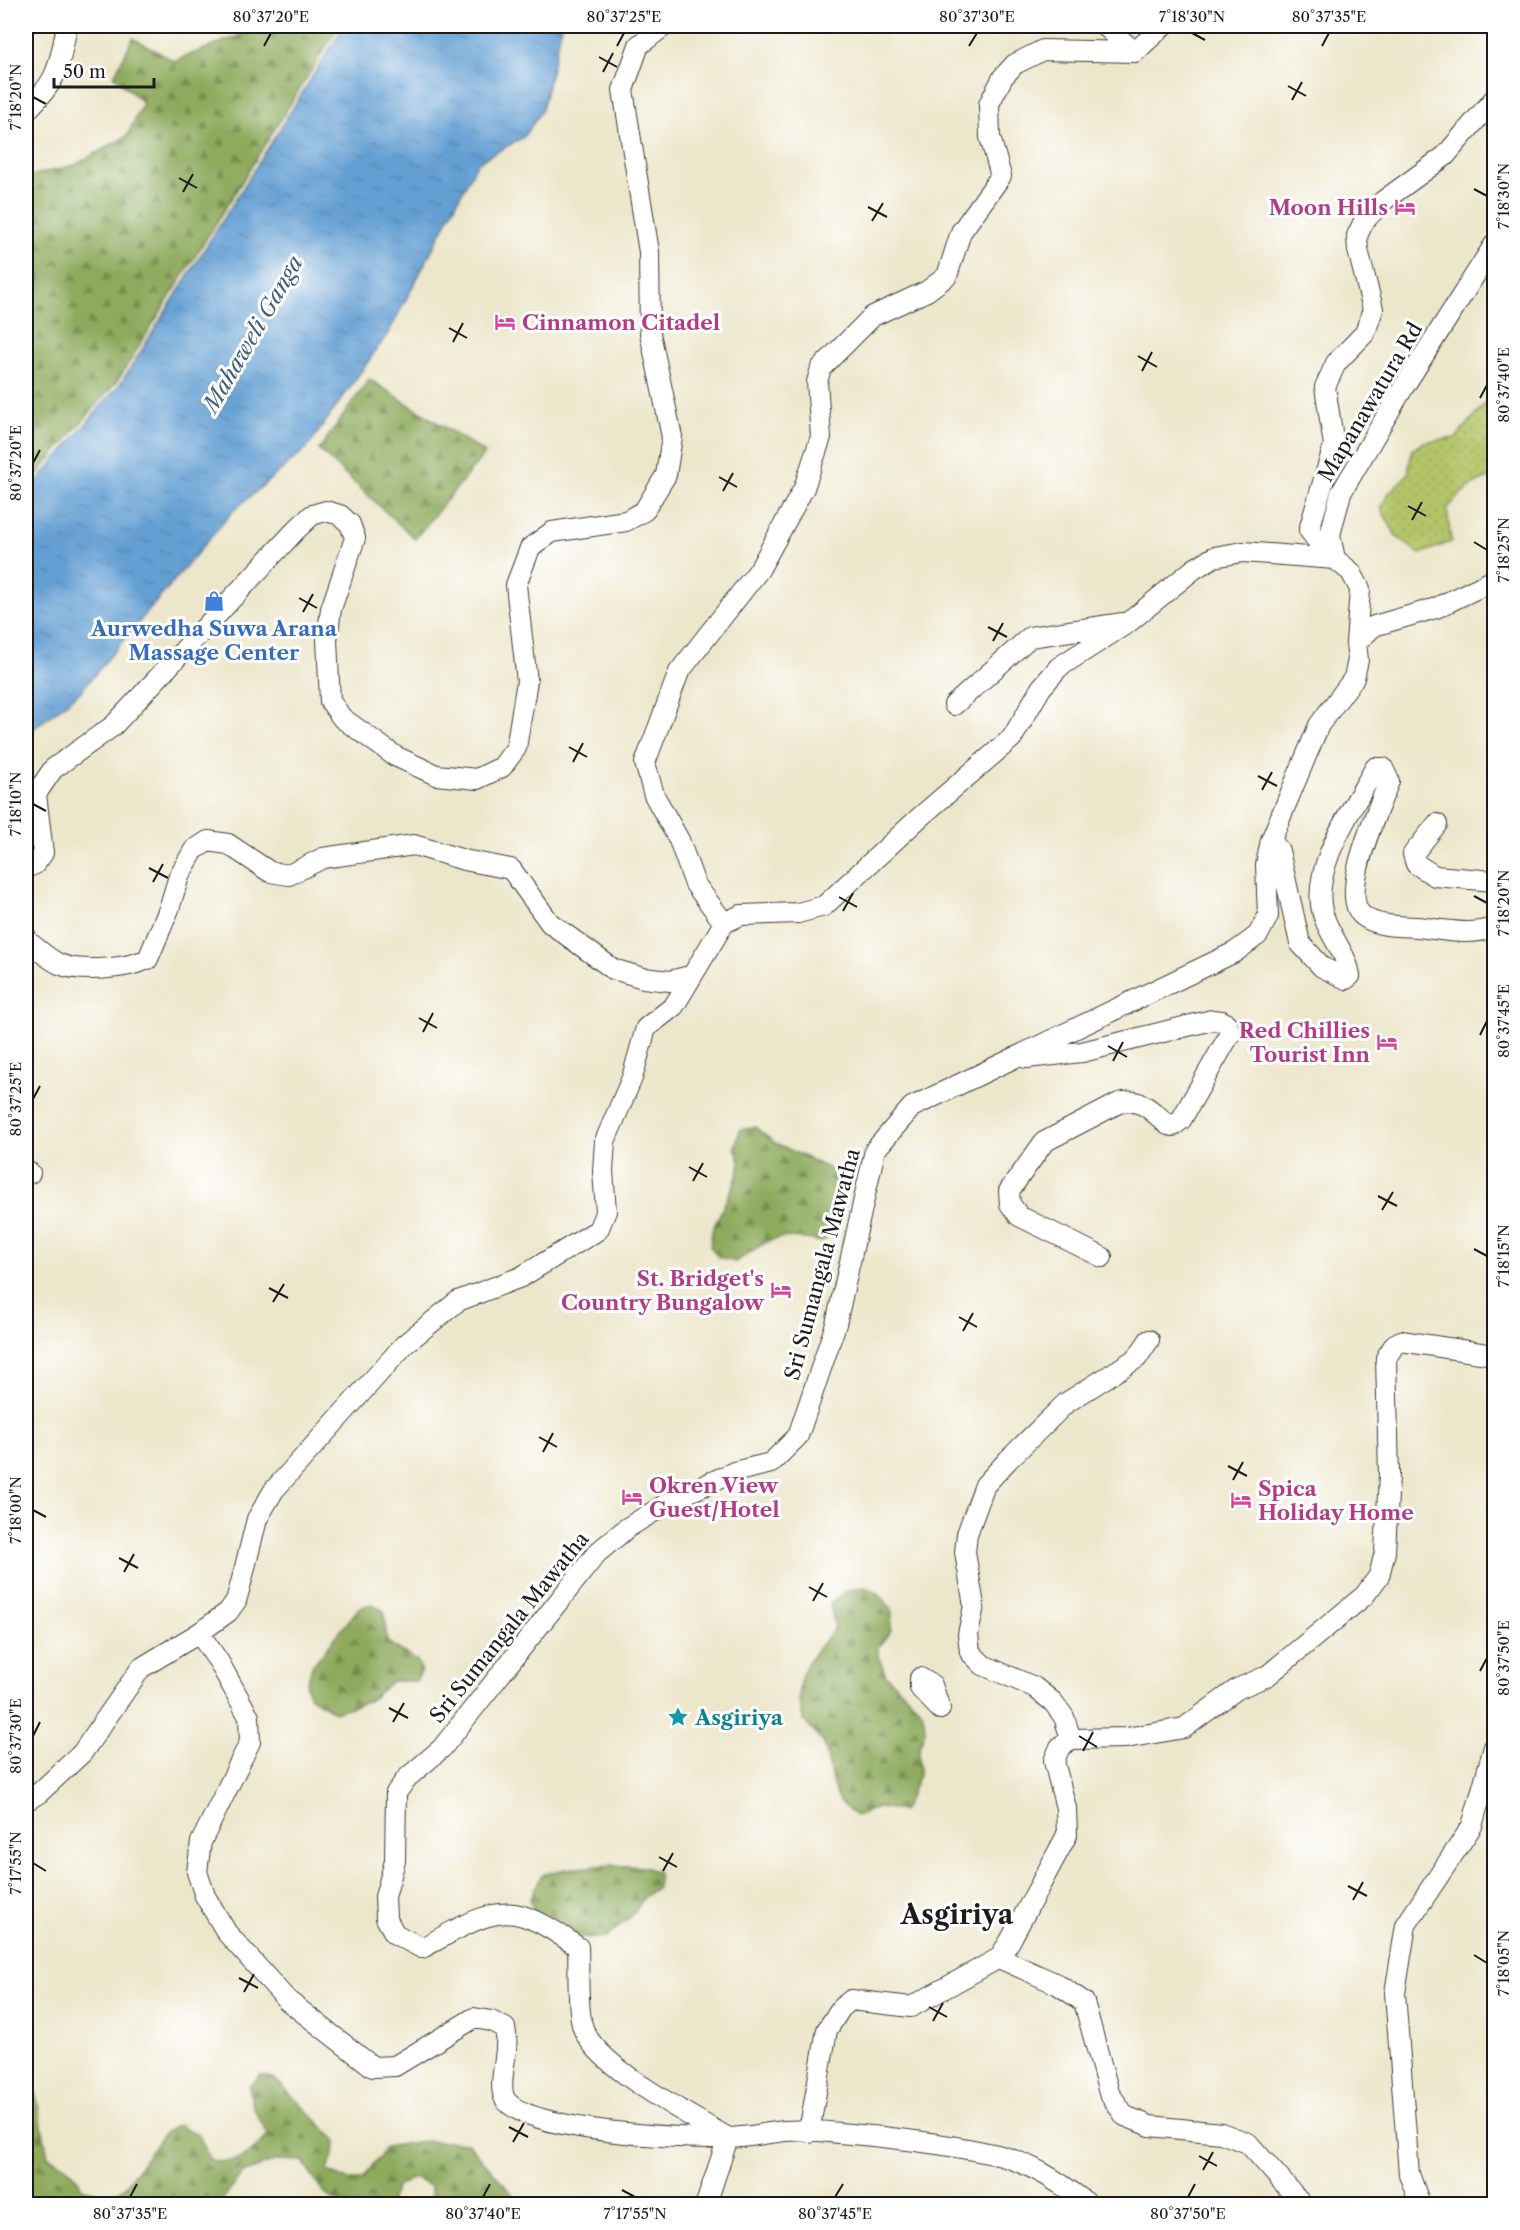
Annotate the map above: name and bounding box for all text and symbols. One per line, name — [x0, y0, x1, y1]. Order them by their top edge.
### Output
text: 80°37'20"E — [233, 7, 309, 26]
text: 80°37'25"E — [587, 7, 661, 26]
text: 80°37'30"E — [939, 7, 1015, 26]
text: 7°18'30"N — [1159, 7, 1225, 26]
text: 80°37'35"E — [1292, 7, 1366, 26]
scale bar — [54, 51, 154, 89]
text: 50 m — [63, 61, 106, 83]
text: 7°18'20"N — [6, 64, 25, 130]
text: 7°18'30"N — [1494, 163, 1513, 229]
place label: Moon Hills — [1269, 195, 1388, 220]
hotel icon: Moon Hills — [1393, 195, 1417, 219]
water label: Mahaweli Ganga — [196, 251, 309, 420]
hotel icon: Cinnamon Citadel — [493, 310, 517, 334]
place label: Cinnamon Citadel — [522, 310, 720, 335]
street label: Mapanawatura Rd — [1313, 318, 1428, 486]
text: 80°37'40"E — [1494, 347, 1513, 423]
text: 80°37'20"E — [6, 425, 25, 501]
text: 7°18'25"N — [1494, 517, 1513, 583]
shop icon: Aurwedha Suwa Arana Massage Center — [202, 589, 226, 613]
place label: Aurwedha Suwa Arana Massage Center — [90, 616, 338, 665]
text: 7°18'10"N — [6, 772, 25, 836]
text: 7°18'20"N — [1494, 870, 1513, 936]
text: 80°37'45"E — [1494, 984, 1513, 1058]
place label: Red Chillies Tourist Inn — [1239, 1018, 1371, 1067]
hotel icon: Red Chillies Tourist Inn — [1375, 1030, 1399, 1054]
text: 80°37'25"E — [6, 1062, 25, 1136]
street label: Sri Sumangala Mawatha — [779, 1145, 865, 1382]
text: 7°18'15"N — [1494, 1224, 1513, 1288]
place label: St. Bridget's Country Bungalow — [561, 1266, 765, 1315]
hotel icon: St. Bridget's Country Bungalow — [769, 1278, 793, 1302]
place label: Okren View Guest/Hotel — [649, 1473, 780, 1522]
text: 7°18'00"N — [6, 1476, 25, 1544]
place label: Spica Holiday Home — [1258, 1476, 1414, 1525]
hotel icon: Okren View Guest/Hotel — [620, 1485, 644, 1509]
hotel icon: Spica Holiday Home — [1229, 1488, 1253, 1512]
street label: Sri Sumangala Mawatha — [424, 1526, 594, 1728]
text: 80°37'50"E — [1494, 1620, 1513, 1696]
text: 80°37'30"E — [6, 1698, 25, 1774]
place icon: Asgiriya — [666, 1705, 690, 1729]
place label: Asgiriya — [694, 1705, 784, 1730]
text: 7°17'55"N — [6, 1831, 25, 1895]
district label: Asgiriya — [900, 1898, 1014, 1931]
text: 7°18'05"N — [1494, 1930, 1513, 1996]
text: 80°37'35"E — [93, 2204, 167, 2223]
text: 80°37'40"E — [445, 2204, 521, 2223]
text: 7°17'55"N — [603, 2204, 667, 2223]
text: 80°37'45"E — [798, 2204, 872, 2223]
text: 80°37'50"E — [1150, 2204, 1226, 2223]

